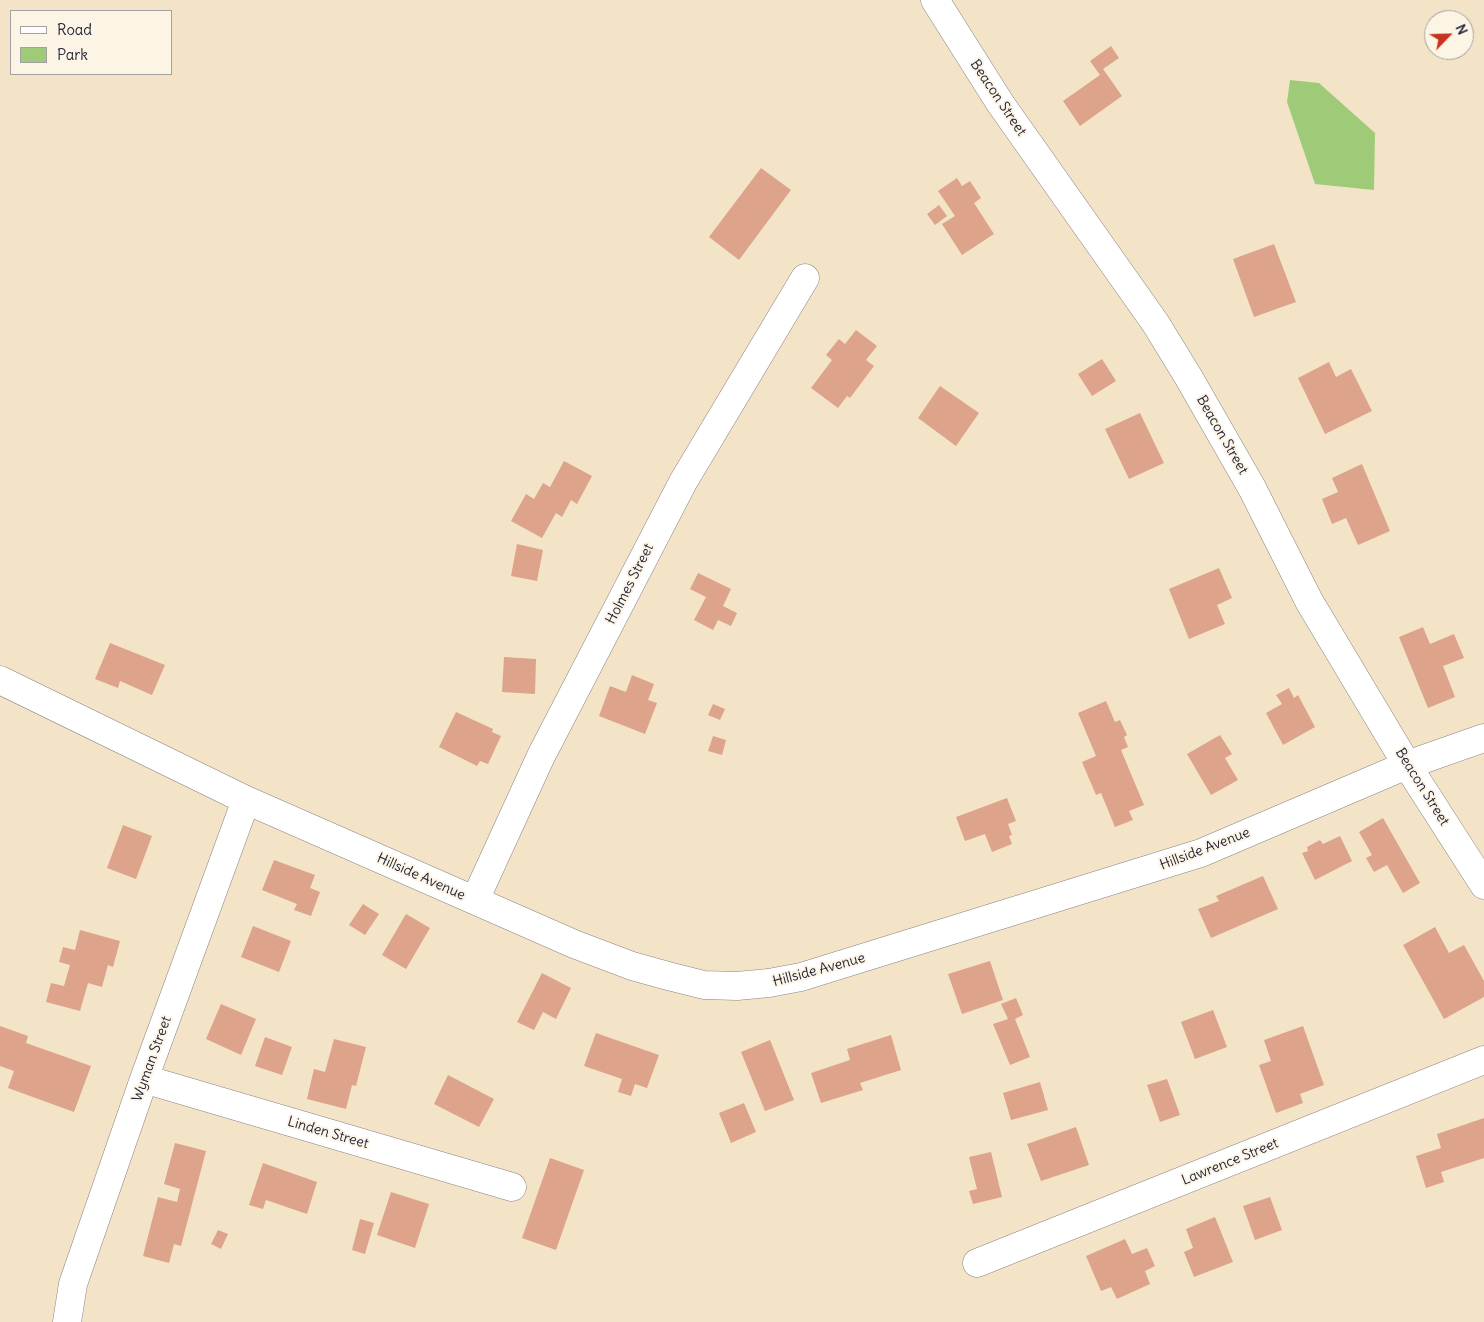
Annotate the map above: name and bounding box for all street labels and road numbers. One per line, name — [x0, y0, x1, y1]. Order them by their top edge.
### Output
street label: Beacon Street — [966, 57, 1030, 139]
street label: Beacon Street — [1193, 393, 1251, 477]
street label: Holmes Street — [603, 541, 657, 627]
street label: Beacon Street — [1391, 745, 1453, 829]
street label: Hillside Avenue — [1158, 824, 1252, 874]
street label: Hillside Avenue — [374, 850, 468, 904]
street label: Hillside Avenue — [771, 950, 867, 990]
street label: Wyman Street — [129, 1014, 175, 1104]
street label: Linden Street — [286, 1113, 370, 1153]
street label: Lawrence Street — [1179, 1135, 1281, 1189]

